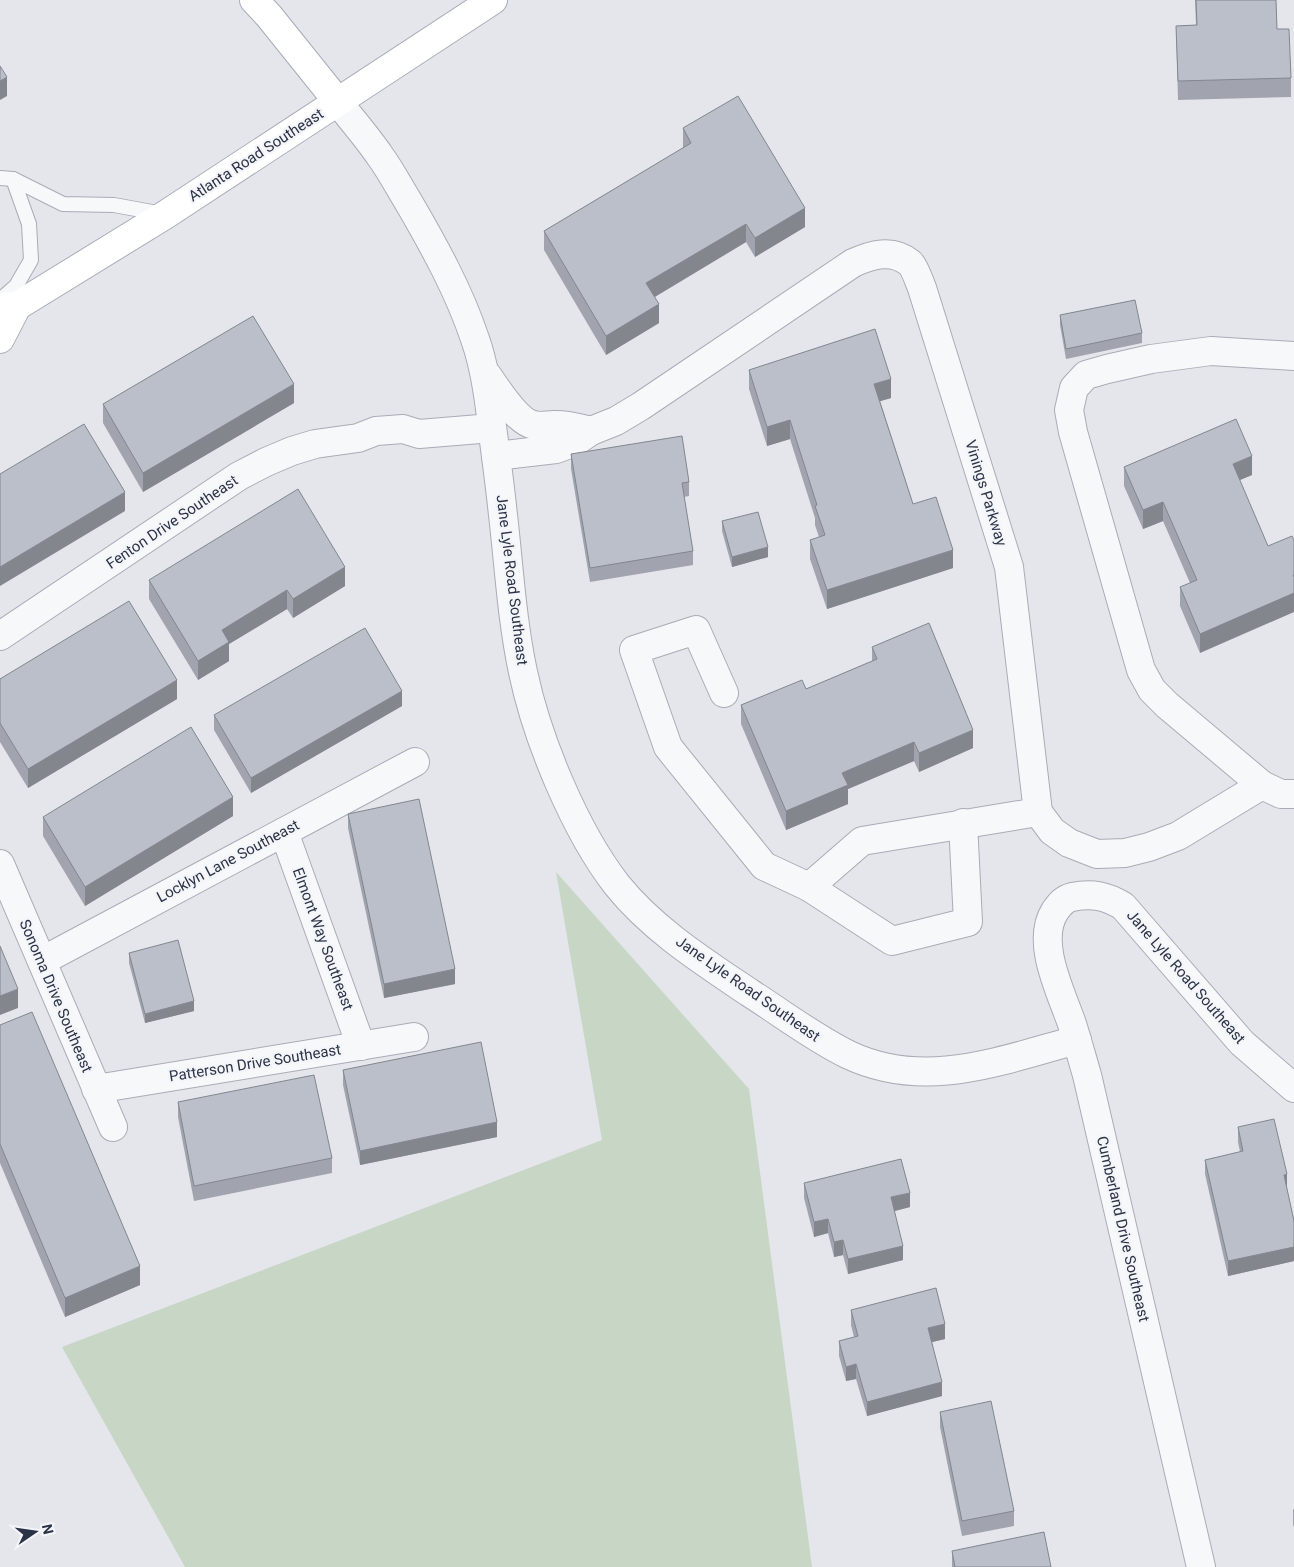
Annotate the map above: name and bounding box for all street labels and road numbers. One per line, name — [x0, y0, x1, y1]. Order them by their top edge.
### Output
street label: Atlanta Road Southeast — [185, 105, 327, 205]
street label: Vinings Parkway — [961, 438, 1011, 548]
street label: Fenton Drive Southeast — [103, 471, 241, 573]
street label: Jane Lyle Road Southeast — [493, 494, 531, 666]
street label: Locklyn Lane Southeast — [154, 816, 302, 906]
street label: Elmont Way Southeast — [289, 865, 357, 1013]
street label: Jane Lyle Road Southeast — [1123, 906, 1249, 1048]
street label: Sonoma Drive Southeast — [16, 917, 96, 1075]
street label: Jane Lyle Road Southeast — [673, 932, 824, 1046]
street label: Patterson Drive Southeast — [168, 1041, 342, 1085]
street label: Cumberland Drive Southeast — [1093, 1134, 1153, 1324]

